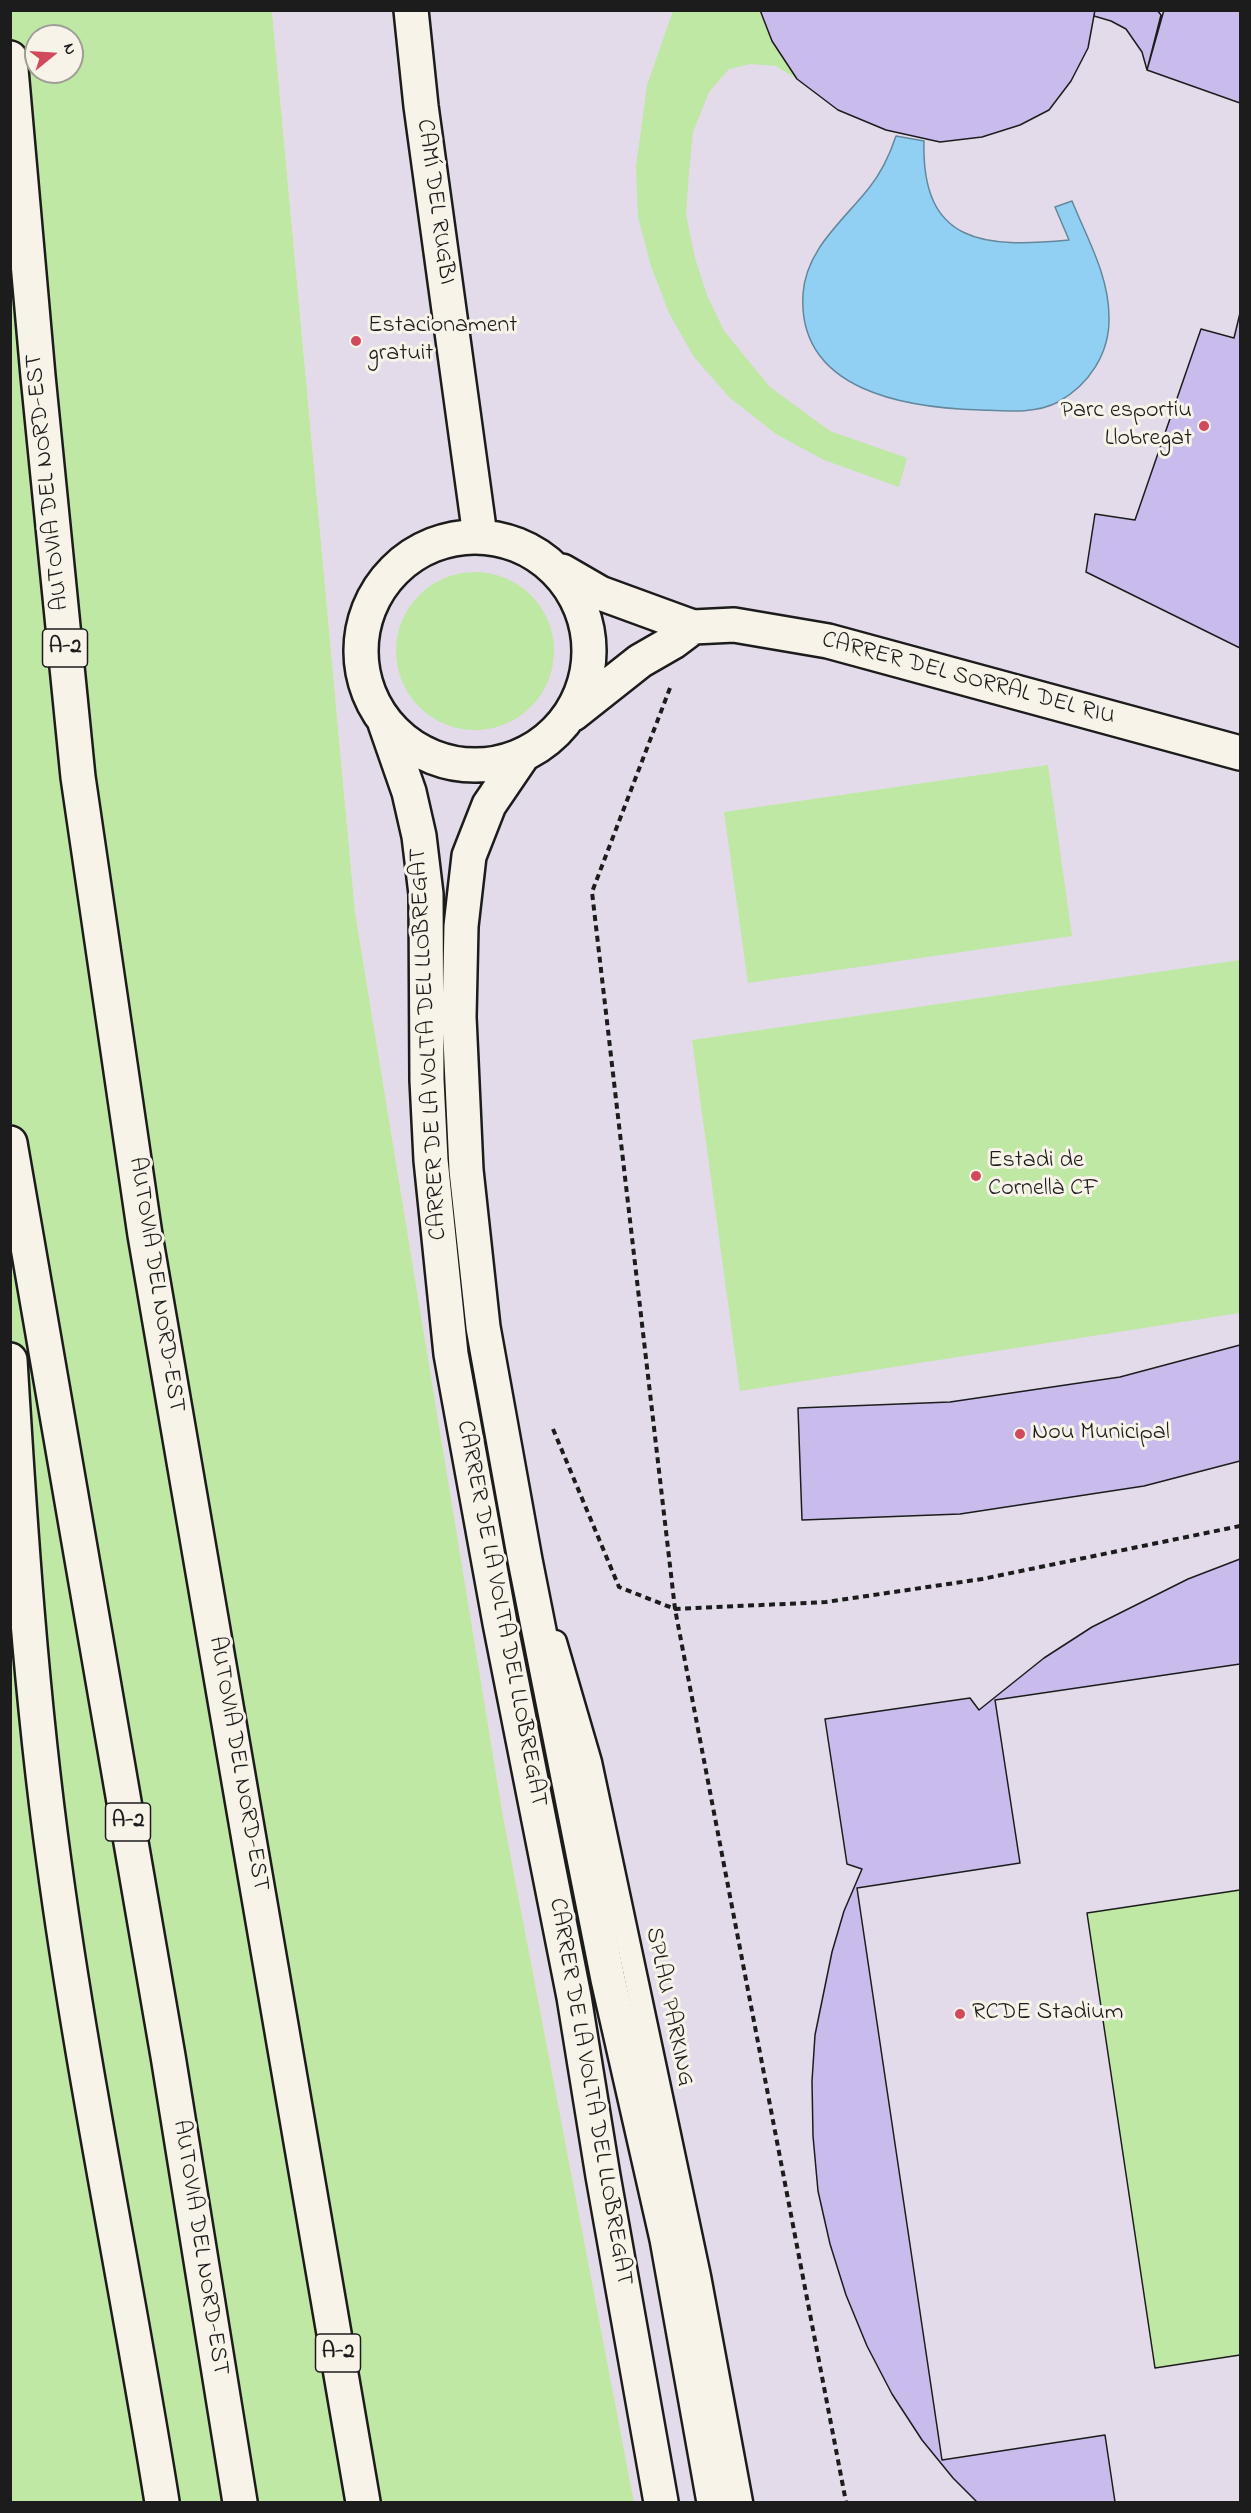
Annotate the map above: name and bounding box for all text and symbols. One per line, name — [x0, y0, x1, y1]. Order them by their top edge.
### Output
north arrow — [24, 24, 84, 84]
text: N — [56, 40, 82, 58]
street label: CAMÍ DEL RUGBI — [408, 118, 460, 286]
place label: Estacionament gratuit — [368, 313, 517, 369]
marker: Estacionament gratuit — [349, 334, 363, 348]
street label: AUTOVIA DEL NORD-EST — [21, 352, 77, 612]
place label: Parc esportiu Llobregat — [1061, 398, 1192, 454]
marker: Parc esportiu Llobregat — [1197, 419, 1211, 433]
street label: CARRER DEL SORRAL DEL RIU — [818, 627, 1118, 733]
road number: A-2 — [42, 629, 88, 667]
street label: CARRER DE LA VOLTA DEL LLOBREGAT — [405, 847, 455, 1241]
place label: Estadi de Cornellà CF — [988, 1148, 1099, 1204]
street label: AUTOVIA DEL NORD-EST — [121, 1155, 189, 1415]
marker: Estadi de Cornellà CF — [969, 1169, 983, 1183]
street label: CARRER DE LA VOLTA DEL LLOBREGAT — [448, 1418, 552, 1810]
place label: Nou Municipal — [1032, 1420, 1170, 1448]
marker: Nou Municipal — [1013, 1427, 1027, 1441]
street label: AUTOVIA DEL NORD-EST — [200, 1634, 274, 1894]
road number: A-2 — [106, 1803, 150, 1841]
street label: CARRER DE LA VOLTA DEL LLOBREGAT — [541, 1896, 637, 2288]
street label: SPLAU PARKING — [637, 1925, 699, 2089]
place label: RCDE Stadium — [972, 2000, 1123, 2028]
marker: RCDE Stadium — [953, 2007, 967, 2021]
street label: AUTOVIA DEL NORD-EST — [165, 2118, 233, 2378]
road number: A-2 — [316, 2334, 360, 2372]

